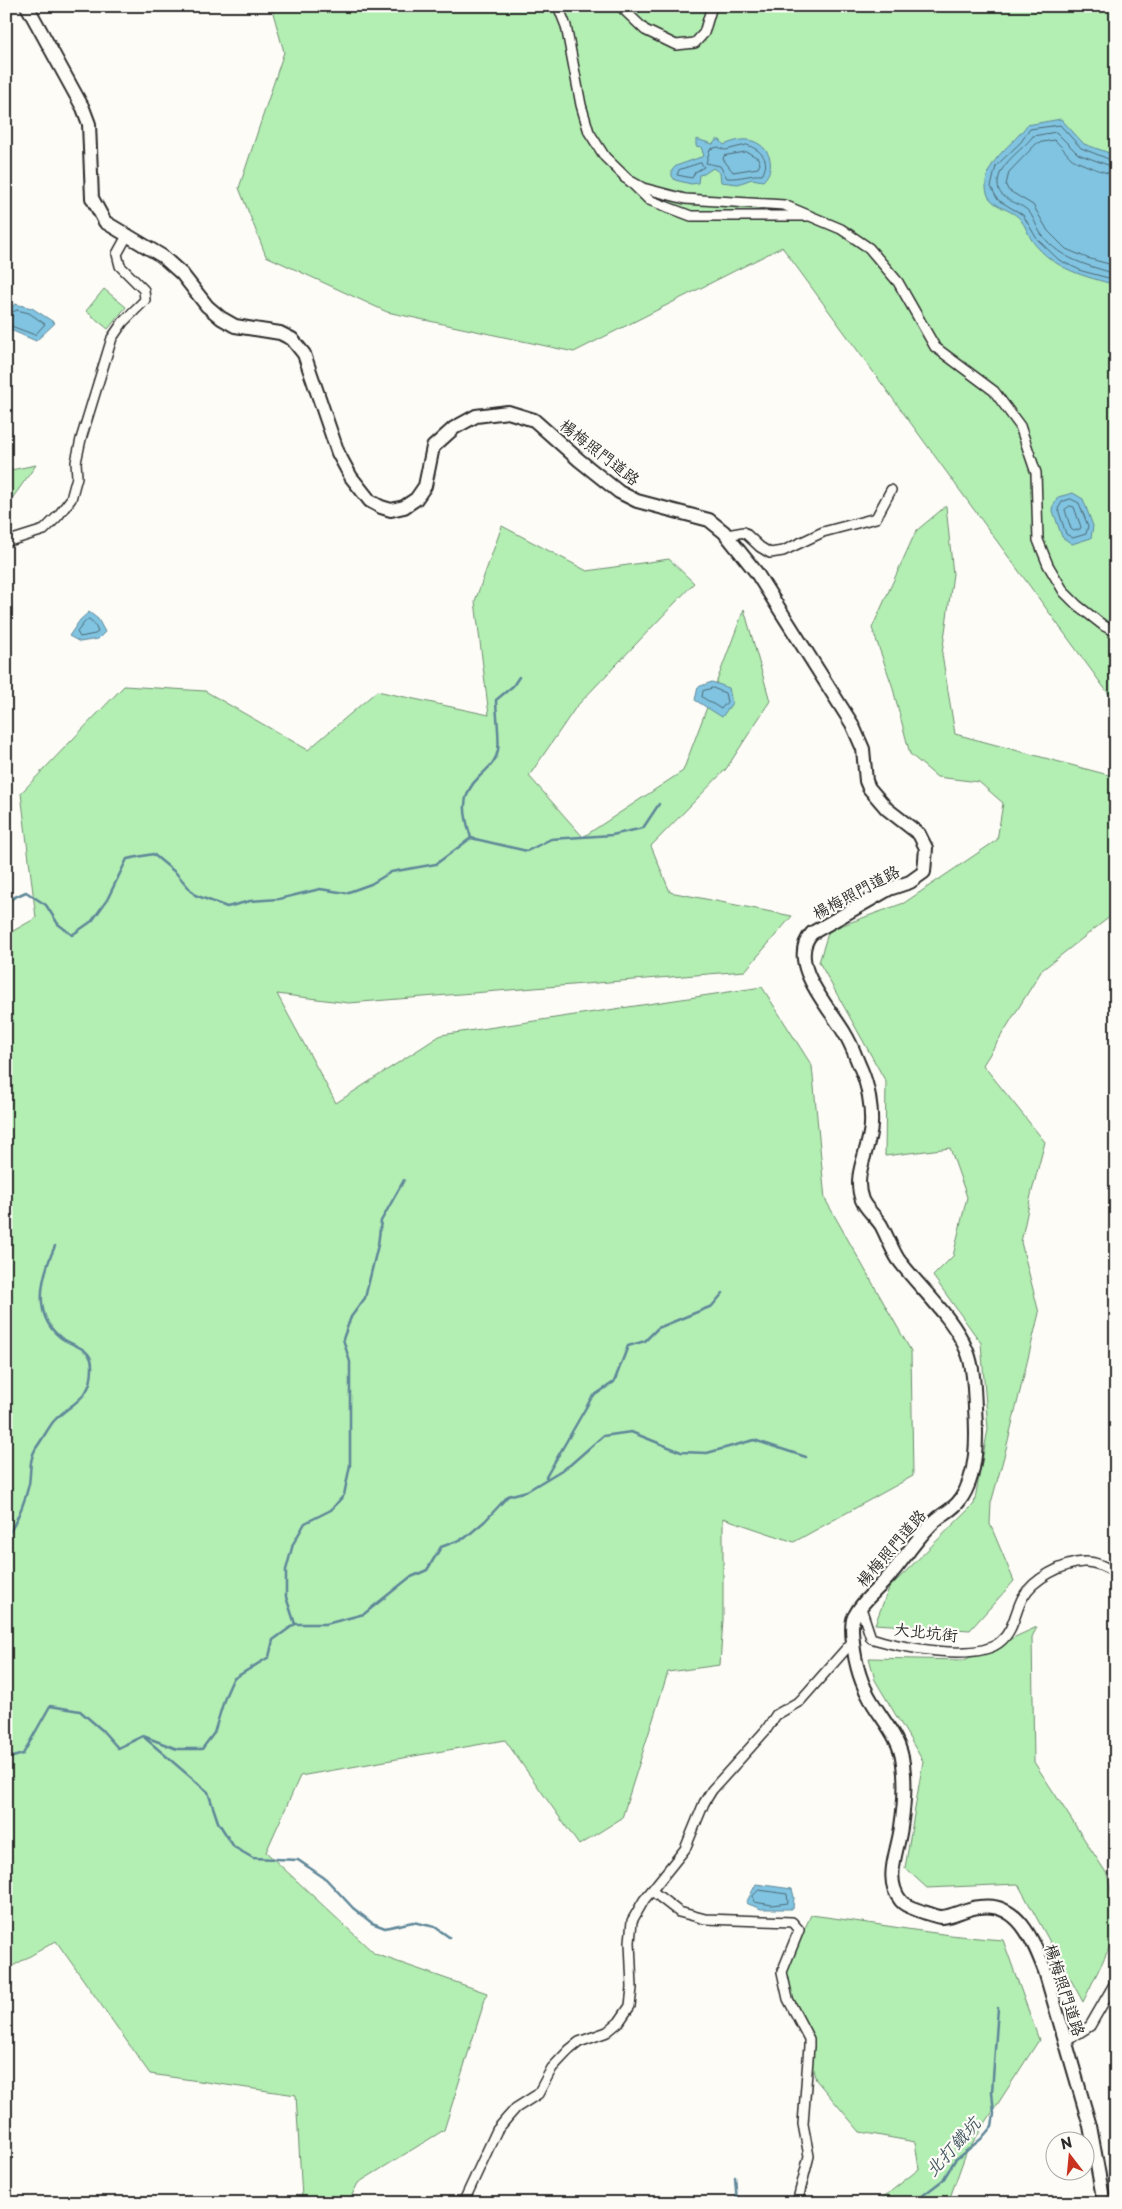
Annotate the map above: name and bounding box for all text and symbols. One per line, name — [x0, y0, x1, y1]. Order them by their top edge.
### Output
street label: 楊梅照門道路 — [555, 412, 646, 490]
street label: 楊梅照門道路 — [808, 858, 904, 924]
street label: 楊梅照門道路 — [850, 1503, 931, 1591]
street label: 大北坑街 — [893, 1616, 959, 1646]
street label: 楊梅照門道路 — [1040, 1940, 1092, 2039]
water label: 北打鐵坑 — [918, 2109, 987, 2182]
text: N — [1058, 2131, 1075, 2155]
north arrow — [1044, 2132, 1094, 2182]

